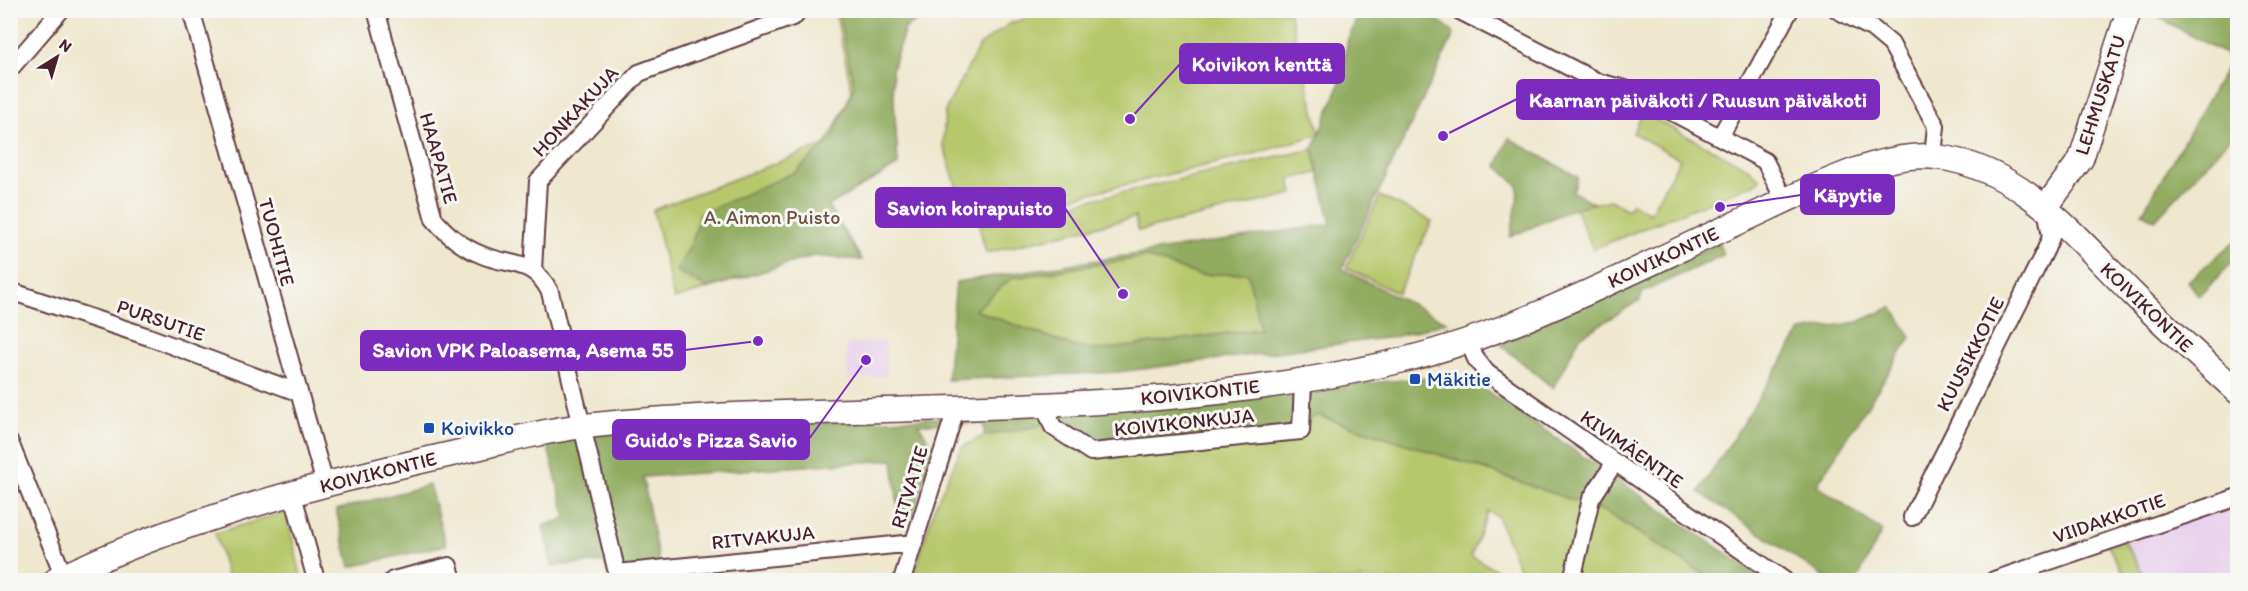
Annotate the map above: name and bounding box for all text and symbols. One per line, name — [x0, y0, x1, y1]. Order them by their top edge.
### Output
north arrow — [27, 27, 87, 87]
street label: LEHMUSKATU — [2069, 32, 2131, 158]
text: N — [56, 35, 76, 56]
callout: Koivikon kenttä — [1180, 44, 1344, 83]
text: Koivikon kenttä — [1192, 51, 1333, 76]
street label: HONKAKUJA — [527, 60, 623, 161]
callout: Kaarnan päiväkoti / Ruusun päiväkoti — [1517, 80, 1879, 119]
text: Kaarnan päiväkoti / Ruusun päiväkoti — [1529, 87, 1867, 113]
street label: HAAPATIE — [415, 110, 463, 206]
callout: Käpytie — [1801, 175, 1894, 214]
text: Käpytie — [1814, 182, 1882, 208]
callout: Savion koirapuisto — [876, 188, 1065, 227]
street label: TUOHITIE — [254, 195, 300, 289]
text: Savion koirapuisto — [887, 195, 1053, 221]
park label: A. Aimon Puisto — [704, 205, 840, 229]
street label: KOIVIKONTIE — [1604, 221, 1722, 293]
street label: KOIVIKONTIE — [2096, 257, 2198, 357]
street label: KUUSIKKOTIE — [1931, 293, 2009, 415]
street label: PURSUTIE — [114, 294, 208, 346]
callout: Savion VPK Paloasema, Asema 55 — [361, 331, 685, 370]
text: Savion VPK Paloasema, Asema 55 — [372, 337, 674, 362]
place label: Mäkitie — [1427, 367, 1491, 391]
marker: Mäkitie — [1408, 372, 1422, 386]
street label: KOIVIKONTIE — [1139, 374, 1261, 410]
street label: KOIVIKONKUJA — [1113, 403, 1255, 441]
street label: KIVIMÄENTIE — [1576, 405, 1688, 493]
place label: Koivikko — [441, 416, 514, 440]
callout: Guido's Pizza Savio — [613, 420, 809, 459]
marker: Koivikko — [422, 421, 436, 435]
text: Guido's Pizza Savio — [625, 427, 797, 452]
street label: RITVATIE — [885, 443, 933, 531]
street label: KOIVIKONTIE — [317, 446, 439, 498]
street label: VIIDAKKOTIE — [2050, 488, 2168, 548]
street label: RITVAKUJA — [710, 520, 816, 554]

